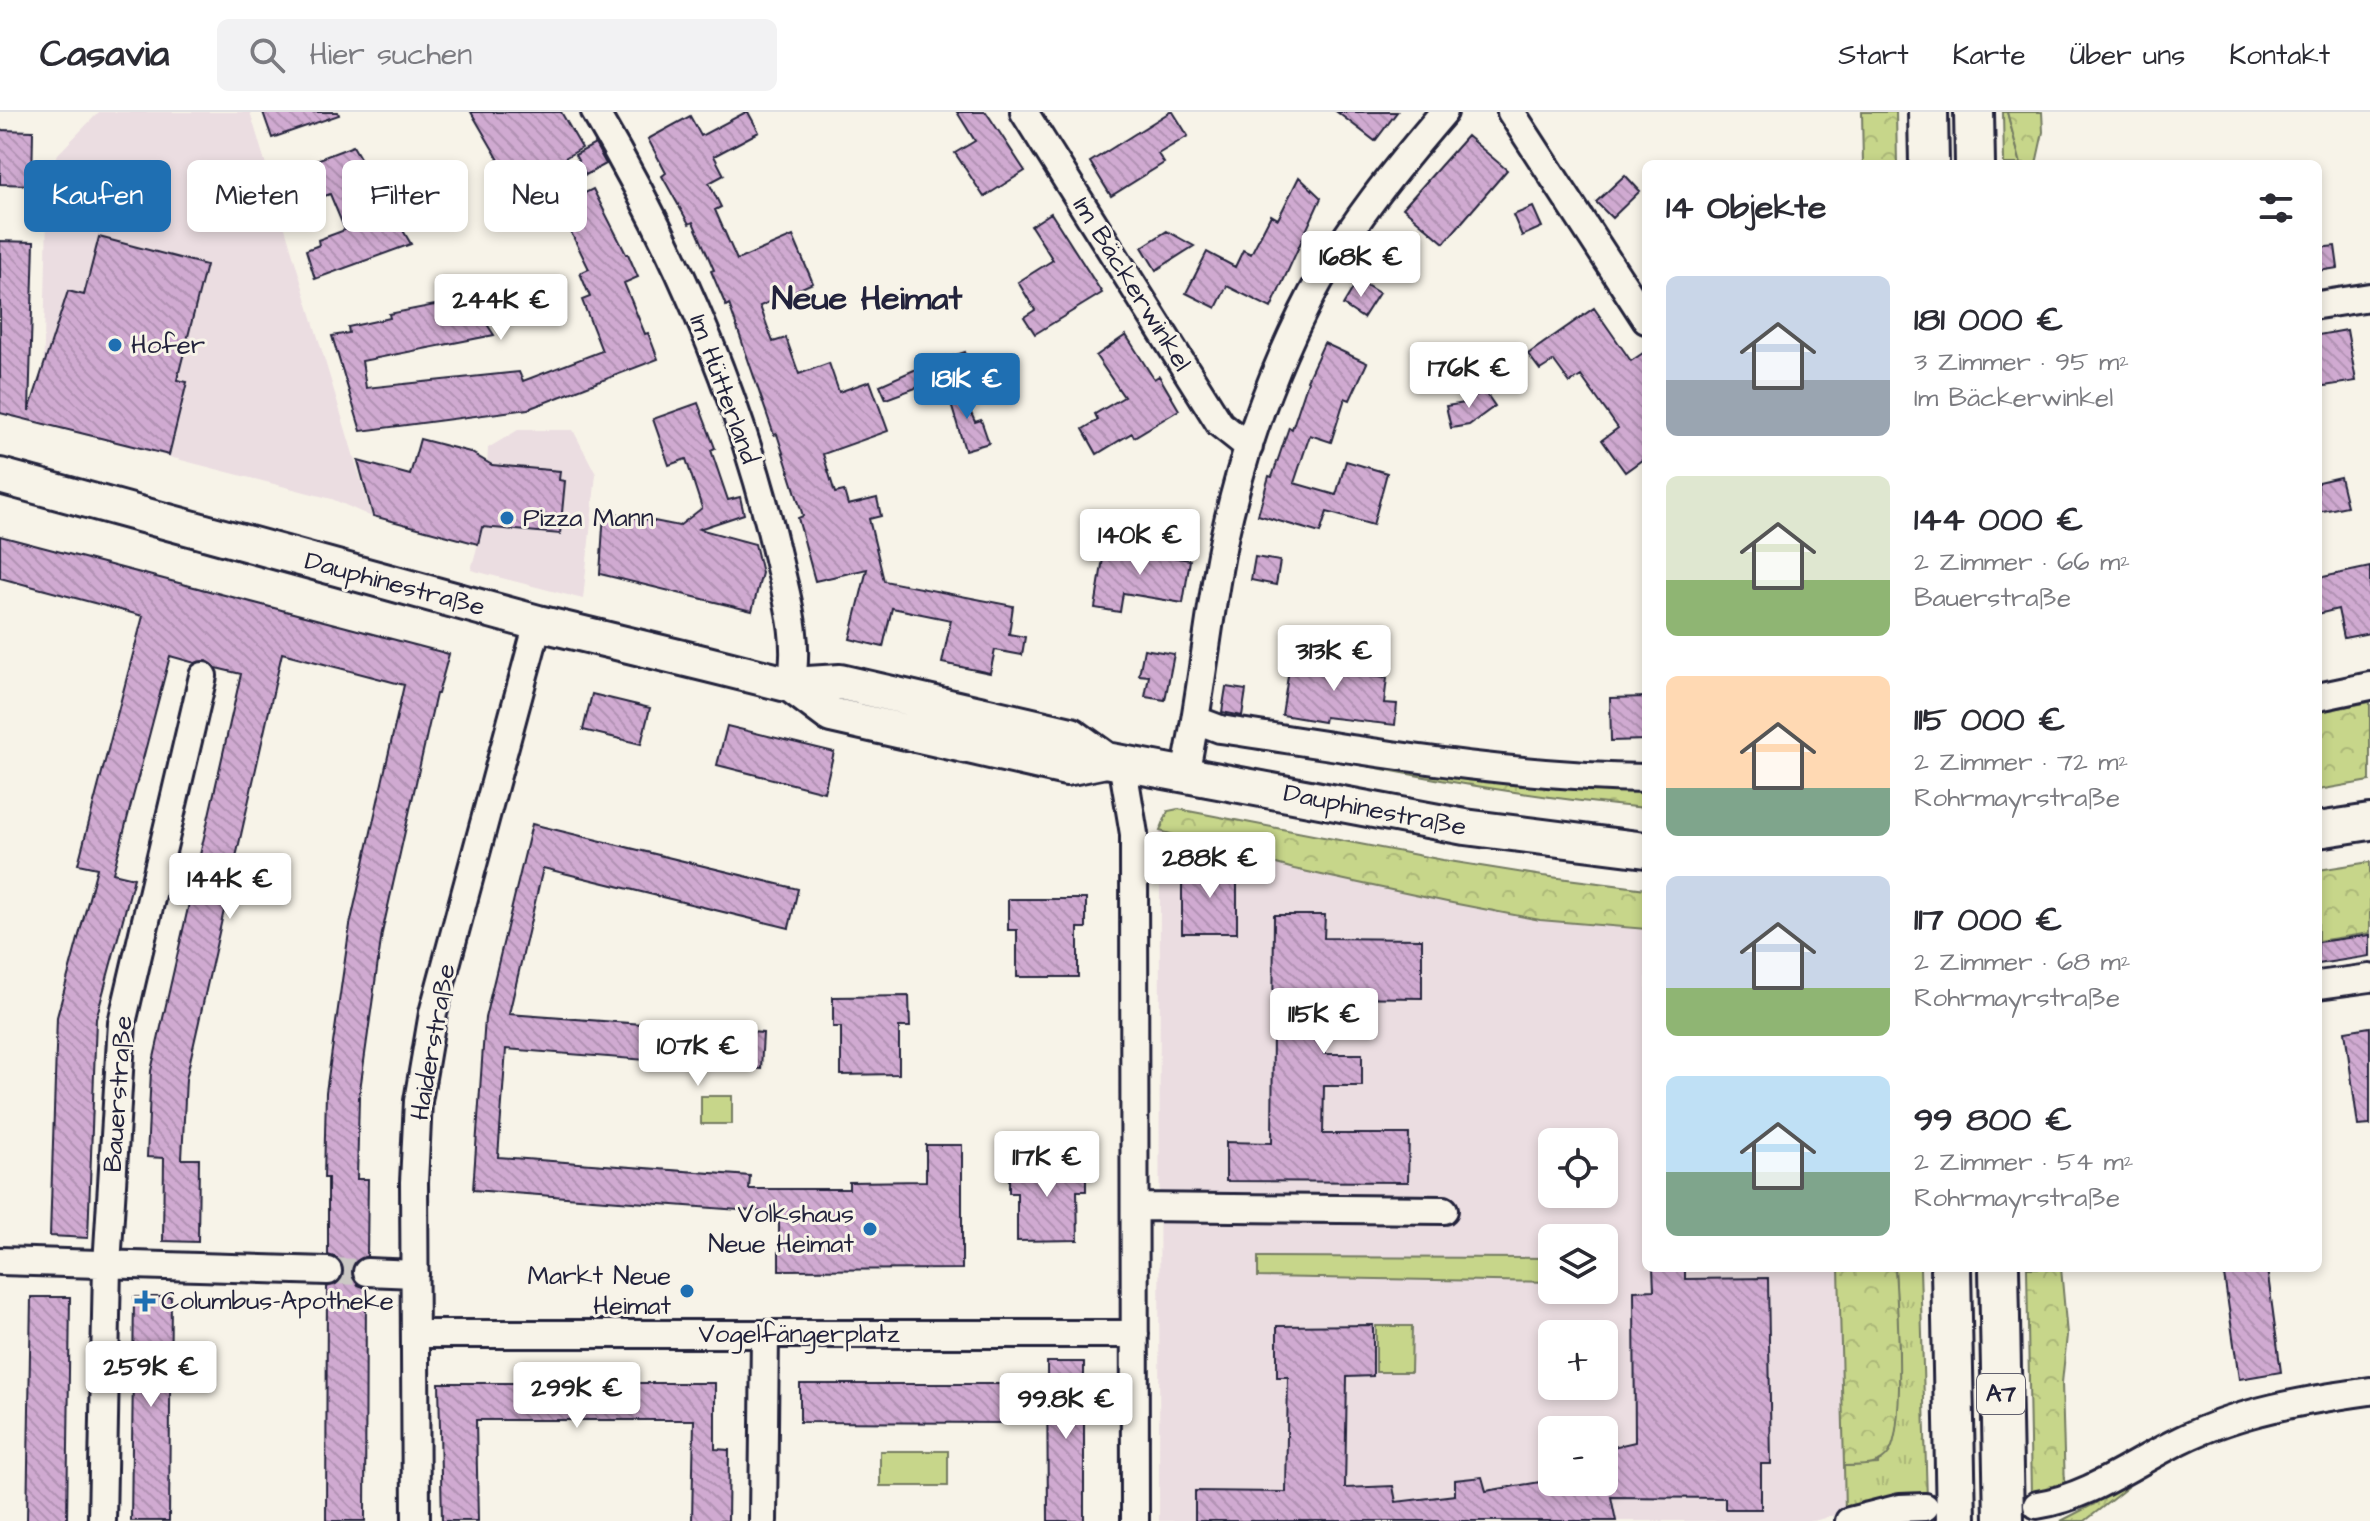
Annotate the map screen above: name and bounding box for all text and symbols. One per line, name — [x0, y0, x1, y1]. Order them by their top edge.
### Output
search box — [217, 19, 777, 91]
text: Casavia — [40, 29, 169, 81]
icon: search — [245, 33, 289, 77]
text: Hier suchen — [309, 34, 472, 76]
text: Start — [1838, 36, 1909, 75]
text: Karte — [1953, 36, 2026, 75]
text: Über uns — [2070, 36, 2185, 75]
text: Kontakt — [2229, 36, 2330, 75]
chip: Kaufen — [24, 160, 171, 232]
chip: Mieten — [187, 160, 326, 232]
chip: Filter — [342, 160, 468, 232]
chip: Neu — [484, 160, 587, 232]
text: 14 Objekte — [1666, 184, 1826, 232]
icon: filters — [2254, 186, 2298, 230]
street label: Im Bäckerwinkel — [1064, 190, 1200, 378]
pin: 168K € — [1296, 231, 1426, 299]
text: 168K € — [1319, 239, 1403, 275]
pin: 244K € — [436, 274, 566, 342]
district label: Neue Heimat — [772, 275, 963, 323]
text: 244K € — [452, 282, 550, 318]
text: 181 000 € — [1914, 296, 2063, 344]
icon: home — [1730, 308, 1826, 404]
street label: Im Hütterland — [680, 309, 768, 469]
place label: Hofer — [131, 327, 205, 363]
marker: Hofer — [106, 336, 124, 354]
pin: 176K € — [1404, 342, 1534, 410]
text: 3 Zimmer · 95 m² — [1914, 344, 2129, 380]
text: 176K € — [1428, 350, 1510, 386]
pin: 181K € — [902, 353, 1032, 421]
text: 181K € — [932, 361, 1002, 397]
text: Im Bäckerwinkel — [1914, 380, 2113, 416]
text: 144 000 € — [1914, 496, 2083, 544]
place label: Pizza Mann — [523, 500, 654, 536]
icon: home — [1730, 508, 1826, 604]
marker: Pizza Mann — [498, 509, 516, 527]
pin: 140K € — [1075, 509, 1205, 577]
text: 140K € — [1098, 517, 1182, 553]
street label: Dauphinestraße — [301, 543, 489, 625]
text: 2 Zimmer · 66 m² — [1914, 544, 2130, 580]
text: Bauerstraße — [1914, 580, 2071, 616]
pin: 313K € — [1269, 625, 1399, 693]
text: 313K € — [1296, 633, 1372, 669]
text: 115 000 € — [1914, 696, 2065, 744]
icon: home — [1730, 708, 1826, 804]
text: 2 Zimmer · 72 m² — [1914, 744, 2128, 780]
street label: Dauphinestraße — [1281, 775, 1469, 845]
text: Rohrmayrstraße — [1914, 780, 2120, 816]
pin: 288K € — [1145, 832, 1275, 900]
text: 288K € — [1162, 840, 1258, 876]
pin: 144K € — [165, 853, 295, 921]
text: 144K € — [187, 861, 273, 897]
text: 117 000 € — [1914, 896, 2062, 944]
icon: home — [1730, 908, 1826, 1004]
text: 2 Zimmer · 68 m² — [1914, 944, 2131, 980]
street label: Haiderstraße — [402, 961, 464, 1123]
text: Rohrmayrstraße — [1914, 980, 2120, 1016]
pin: 115K € — [1259, 988, 1389, 1056]
text: 115K € — [1288, 996, 1360, 1032]
street label: Bauerstraße — [95, 1014, 141, 1174]
pin: 107K € — [633, 1020, 763, 1088]
text: 107K € — [657, 1028, 739, 1064]
text: 99 800 € — [1914, 1096, 2072, 1144]
icon: home — [1730, 1108, 1826, 1204]
map controls — [1538, 1128, 1618, 1496]
button: locate — [1538, 1128, 1618, 1208]
pin: 117K € — [982, 1131, 1112, 1199]
text: 117K € — [1012, 1139, 1082, 1175]
text: 2 Zimmer · 54 m² — [1914, 1144, 2133, 1180]
text: Rohrmayrstraße — [1914, 1180, 2120, 1216]
place label: Volkshaus Neue Heimat — [708, 1196, 854, 1262]
marker: Volkshaus Neue Heimat — [861, 1220, 879, 1238]
button: layers — [1538, 1224, 1618, 1304]
place label: Markt Neue Heimat — [527, 1258, 671, 1324]
marker: Markt Neue Heimat — [678, 1282, 696, 1300]
place label: Columbus-Apotheke — [161, 1283, 394, 1319]
marker: Columbus-Apotheke — [136, 1292, 154, 1310]
street label: Vogelfängerplatz — [698, 1316, 900, 1354]
button: + — [1538, 1320, 1618, 1400]
pin: 259K € — [86, 1341, 216, 1409]
text: 259K € — [104, 1349, 198, 1385]
pin: 299K € — [512, 1362, 642, 1430]
text: 299K € — [531, 1370, 623, 1406]
pin: 99.8K € — [992, 1373, 1140, 1441]
road number: A7 — [1977, 1374, 2025, 1414]
text: 99.8K € — [1018, 1381, 1114, 1417]
button: − — [1538, 1416, 1618, 1496]

